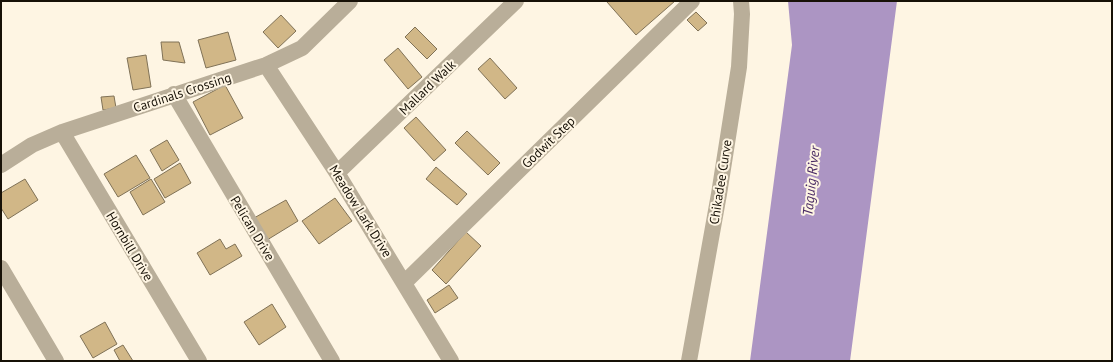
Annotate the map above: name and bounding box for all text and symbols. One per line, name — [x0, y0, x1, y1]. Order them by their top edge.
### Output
street label: Mallard Walk — [396, 56, 460, 119]
street label: Cardinals Crossing — [131, 69, 233, 116]
street label: Godwit Step — [518, 113, 579, 172]
street label: Chikadee Curve — [705, 138, 736, 226]
water label: Taguig River — [798, 144, 824, 217]
street label: Meadow Lark Drive — [325, 162, 396, 261]
street label: Pelican Drive — [227, 193, 279, 264]
street label: Hornbill Drive — [102, 208, 157, 284]

